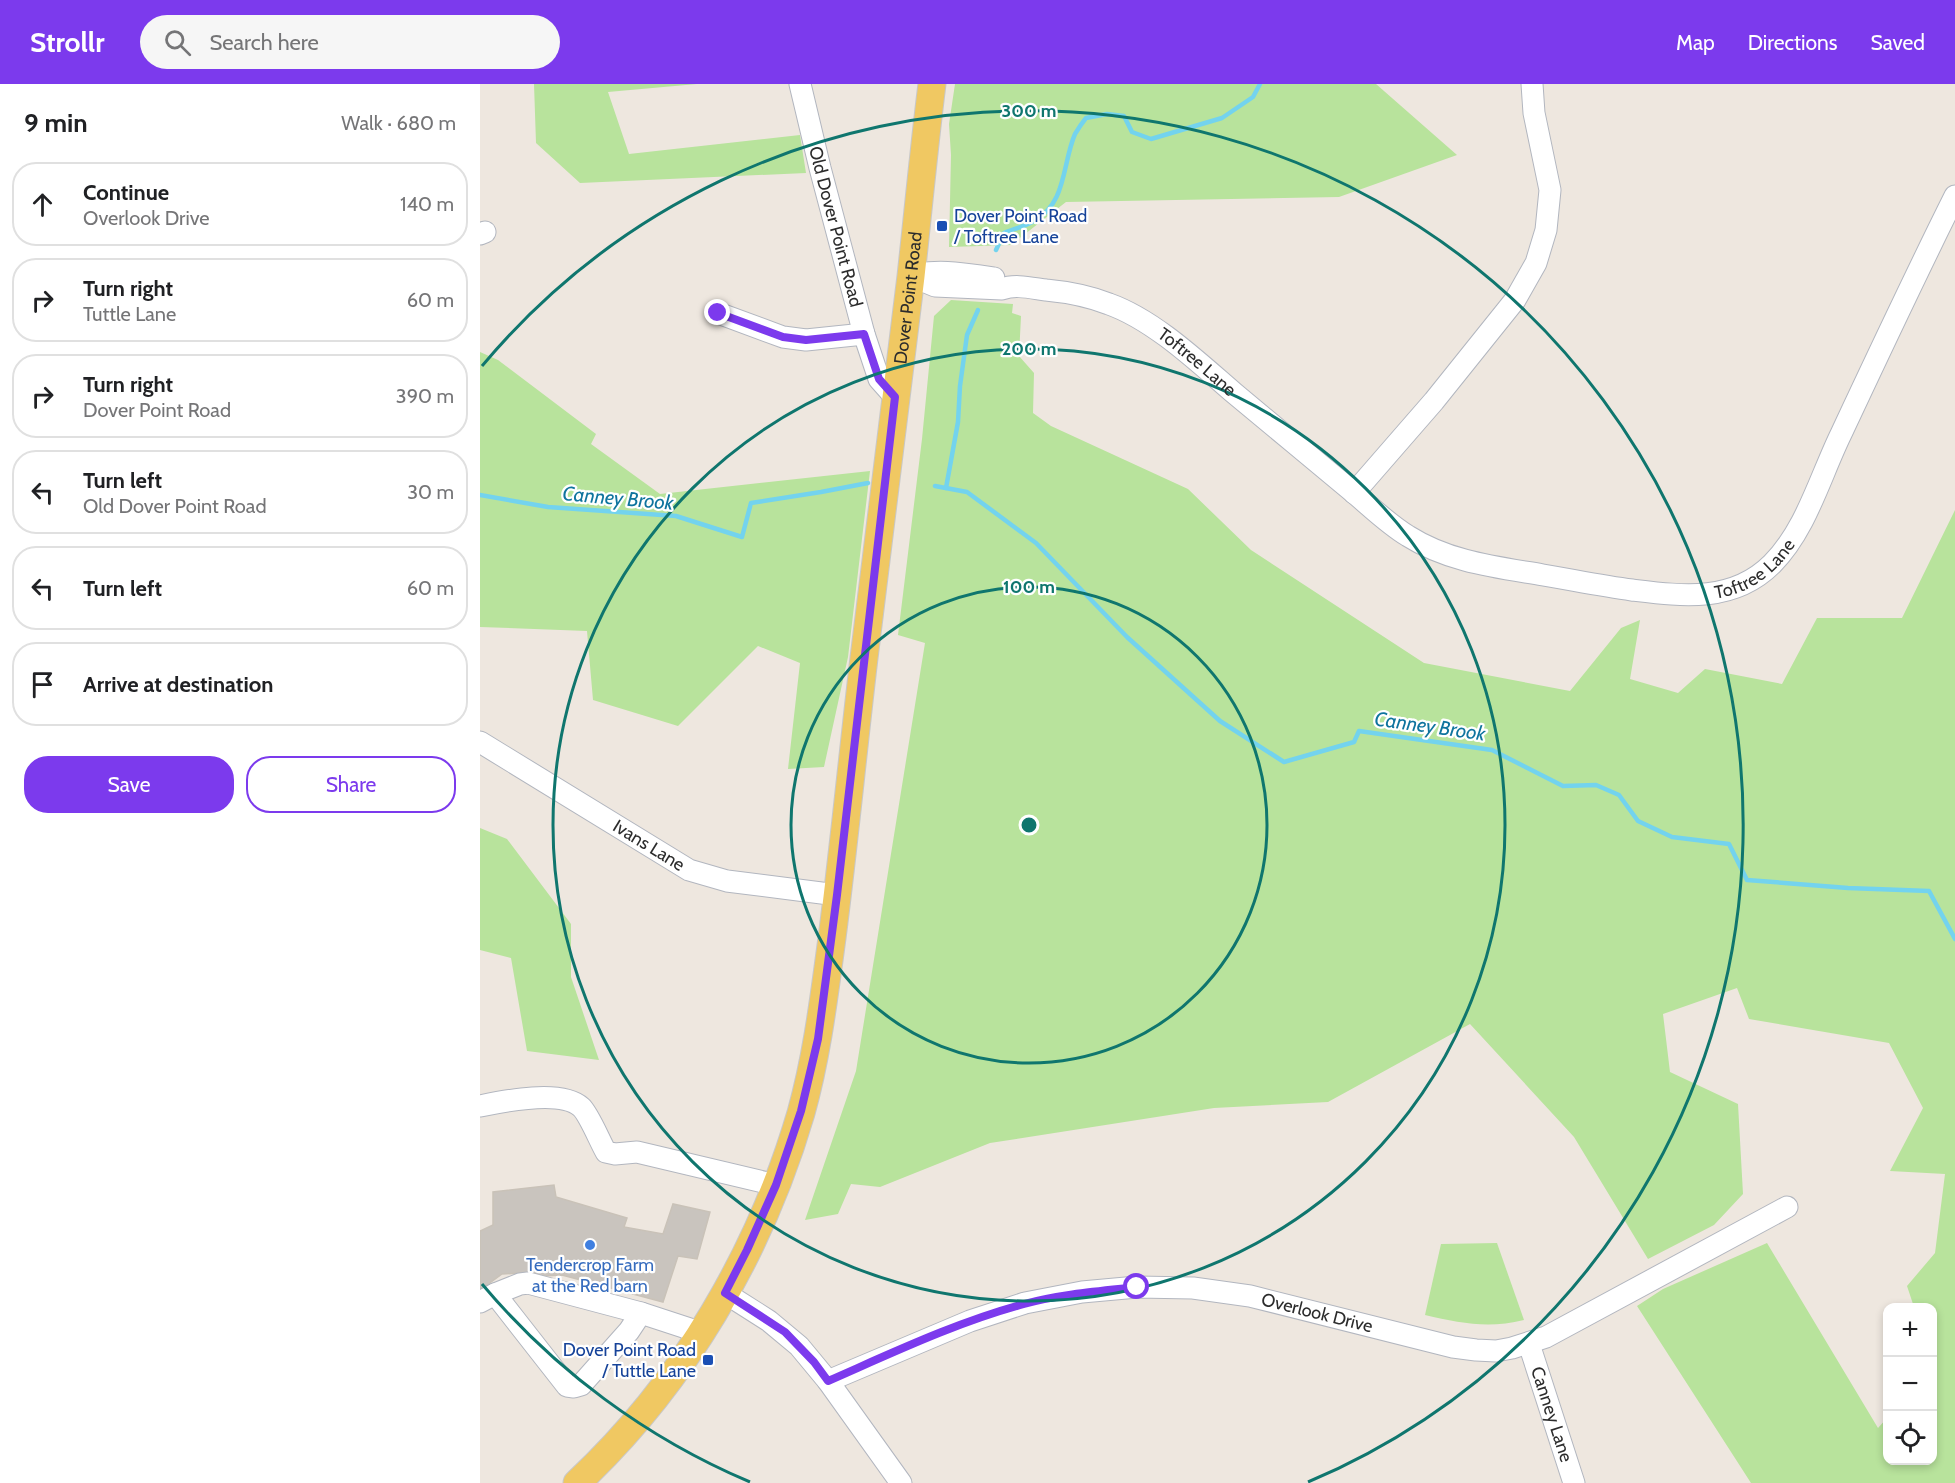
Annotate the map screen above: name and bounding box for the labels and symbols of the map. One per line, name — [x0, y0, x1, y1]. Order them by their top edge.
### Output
text: 300 m — [1002, 100, 1056, 122]
street label: Old Dover Point Road — [804, 144, 867, 309]
place label: Dover Point Road / Toftree Lane — [953, 205, 1087, 248]
marker: Dover Point Road / Toftree Lane — [935, 219, 949, 233]
street label: Dover Point Road — [889, 231, 927, 365]
route end — [704, 299, 730, 325]
street label: Toftree Lane — [1154, 323, 1241, 401]
text: 200 m — [1002, 338, 1056, 360]
water label: Canney Brook — [561, 481, 676, 515]
street label: Toftree Lane — [1712, 535, 1800, 604]
text: 100 m — [1003, 576, 1055, 598]
water label: Canney Brook — [1373, 706, 1488, 746]
street label: Ivans Lane — [609, 815, 689, 876]
centre of rings — [1019, 815, 1039, 835]
marker: Tendercrop Farm at the Red barn — [583, 1238, 597, 1252]
place label: Tendercrop Farm at the Red barn — [526, 1254, 654, 1297]
route start — [1123, 1273, 1149, 1299]
street label: Overlook Drive — [1259, 1288, 1375, 1337]
place label: Dover Point Road / Tuttle Lane — [563, 1339, 696, 1382]
marker: Dover Point Road / Tuttle Lane — [701, 1353, 715, 1367]
street label: Canney Lane — [1526, 1364, 1578, 1465]

